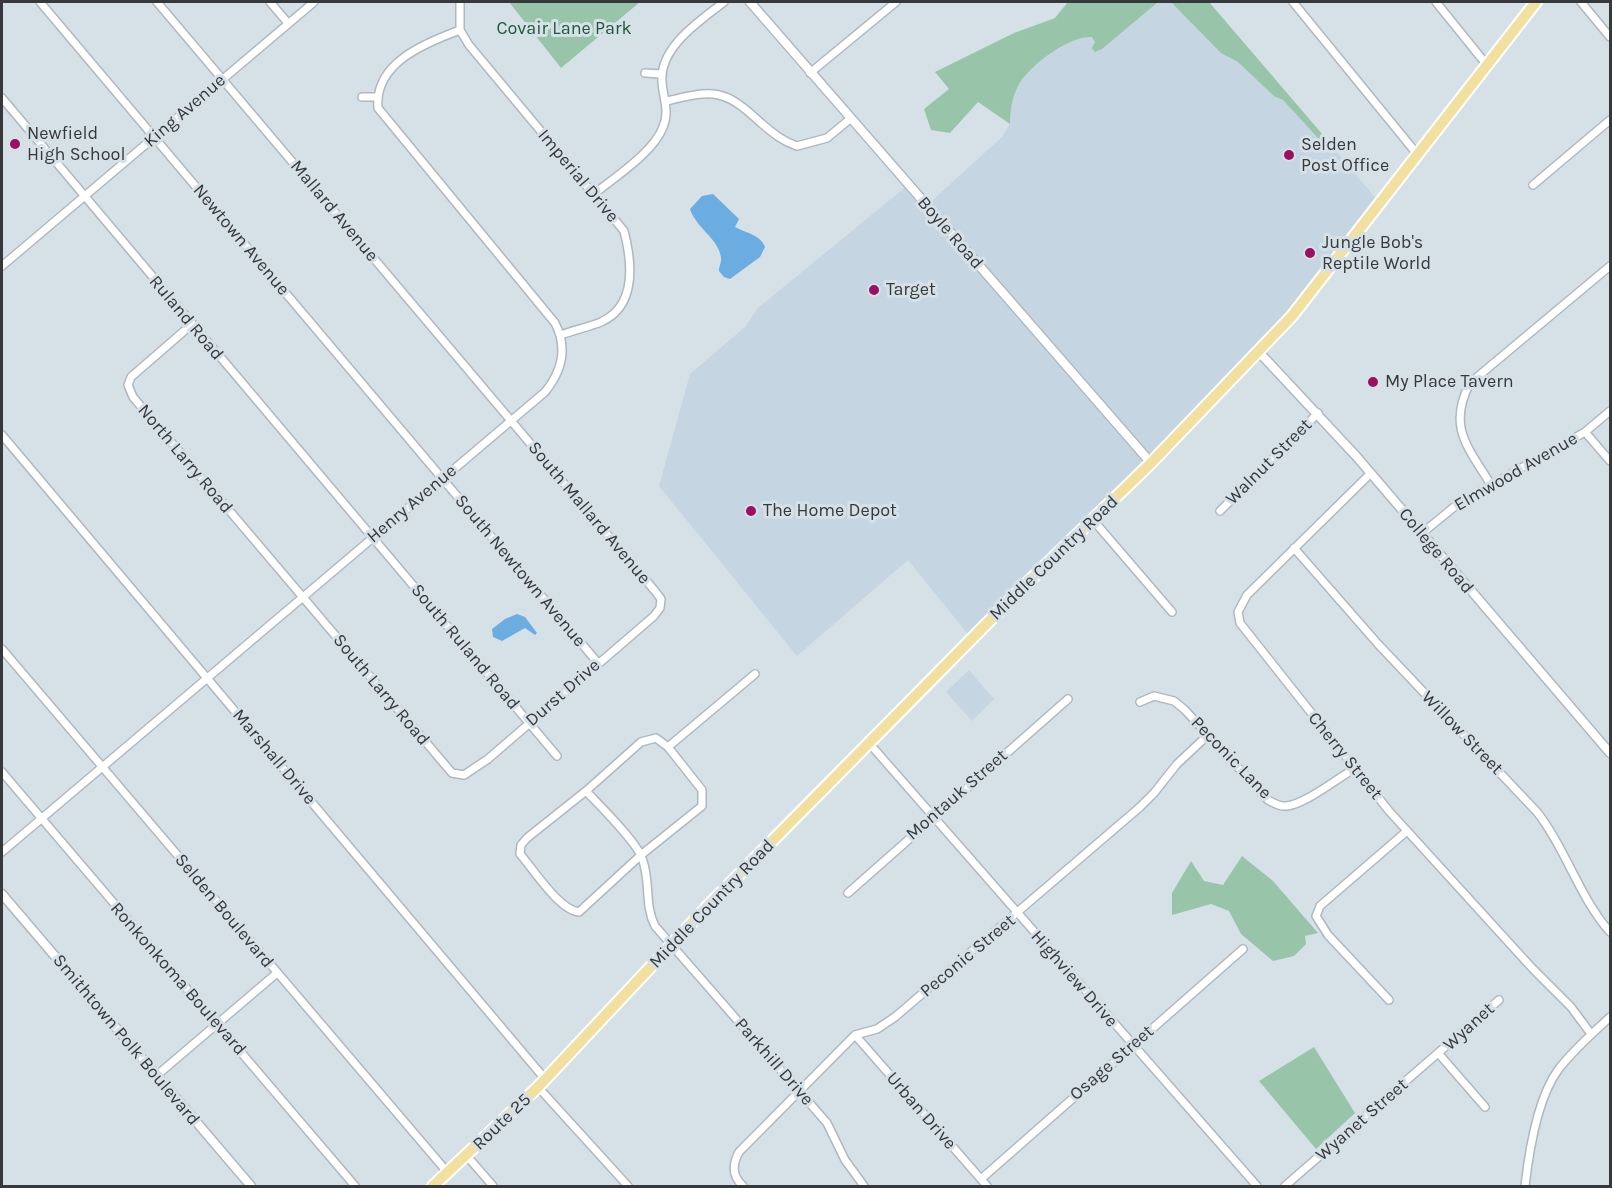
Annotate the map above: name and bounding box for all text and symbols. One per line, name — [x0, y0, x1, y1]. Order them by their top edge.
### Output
park label: Covair Lane Park — [496, 18, 632, 40]
street label: King Avenue — [140, 70, 230, 152]
place label: Newfield High School — [27, 123, 125, 166]
street label: Imperial Drive — [533, 125, 623, 227]
place label: Selden Post Office — [1301, 134, 1389, 176]
marker: Newfield High School — [8, 137, 22, 151]
marker: Selden Post Office — [1282, 148, 1296, 162]
street label: Mallard Avenue — [285, 156, 383, 266]
street label: Newtown Avenue — [188, 180, 294, 300]
street label: Boyle Road — [913, 192, 987, 274]
place label: Jungle Bob's Reptile World — [1322, 232, 1431, 274]
marker: Jungle Bob's Reptile World — [1303, 246, 1317, 260]
street label: Ruland Road — [144, 271, 228, 365]
place label: Target — [886, 279, 936, 301]
marker: Target — [867, 283, 881, 297]
place label: My Place Tavern — [1385, 371, 1514, 393]
marker: My Place Tavern — [1366, 375, 1380, 389]
street label: North Larry Road — [133, 400, 237, 518]
street label: Walnut Street — [1222, 415, 1316, 509]
street label: Elmwood Avenue — [1450, 428, 1582, 516]
street label: South Mallard Avenue — [523, 437, 655, 589]
street label: Henry Avenue — [363, 460, 461, 548]
street label: South Newtown Avenue — [450, 490, 590, 652]
street label: Middle Country Road — [985, 491, 1123, 625]
place label: The Home Depot — [763, 500, 897, 522]
marker: The Home Depot — [744, 504, 758, 518]
street label: College Road — [1394, 504, 1478, 598]
street label: South Ruland Road — [406, 580, 524, 714]
street label: South Larry Road — [328, 630, 434, 750]
street label: Durst Drive — [521, 655, 605, 731]
street label: Willow Street — [1417, 687, 1507, 779]
street label: Marshall Drive — [228, 705, 320, 809]
street label: Cherry Street — [1303, 708, 1387, 804]
street label: Peconic Lane — [1186, 712, 1276, 804]
street label: Montauk Street — [902, 745, 1012, 845]
street label: Middle Country Road — [645, 835, 779, 973]
street label: Selden Boulevard — [170, 849, 278, 973]
street label: Ronkonkoma Boulevard — [106, 898, 250, 1060]
street label: Peconic Street — [916, 910, 1020, 1002]
street label: Highview Drive — [1026, 926, 1122, 1032]
street label: Smithtown Polk Boulevard — [48, 950, 204, 1130]
street label: Wyanet — [1439, 998, 1499, 1056]
street label: Parkhill Drive — [730, 1014, 818, 1110]
street label: Osage Street — [1066, 1021, 1158, 1105]
street label: Urban Drive — [881, 1068, 961, 1154]
street label: Wyanet Street — [1312, 1074, 1412, 1166]
street label: Route 25 — [468, 1089, 536, 1155]

